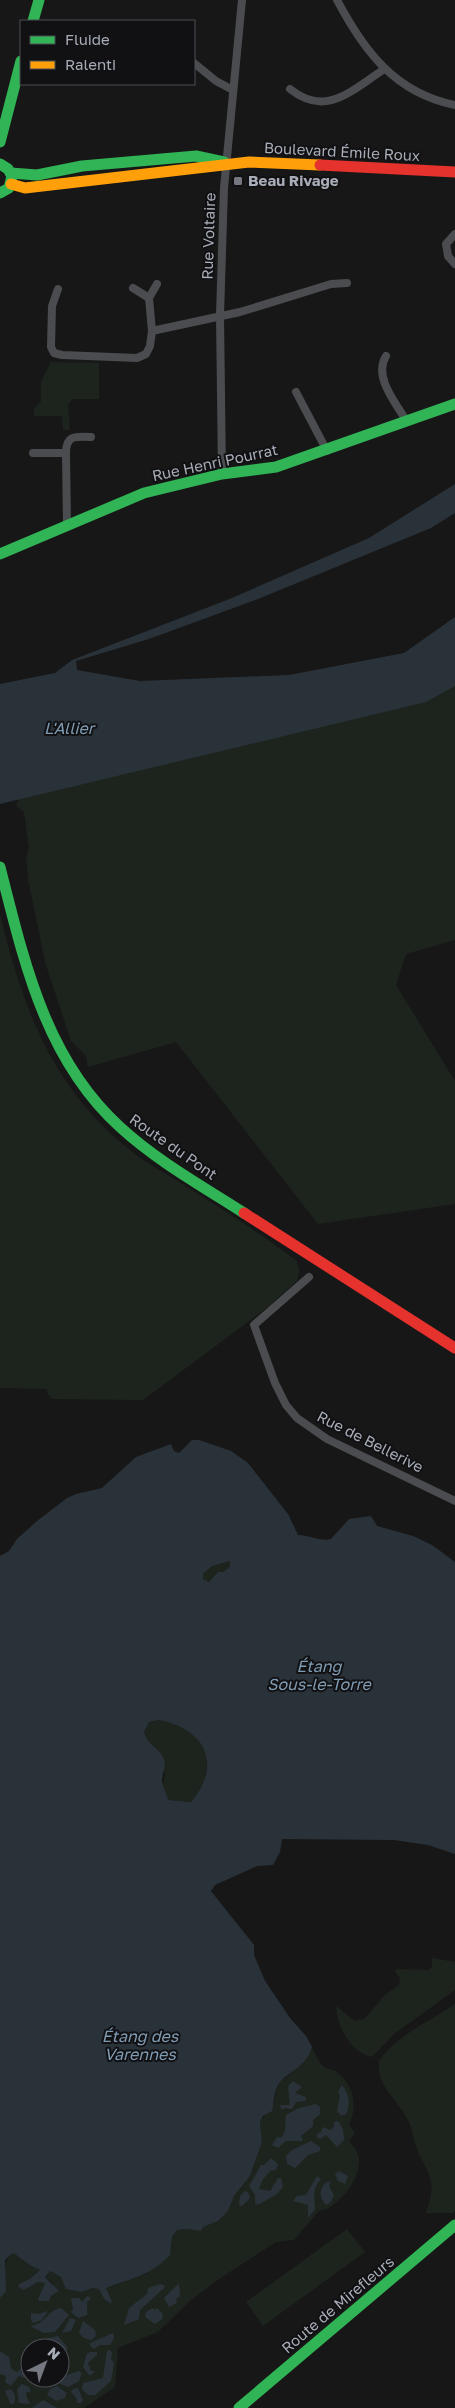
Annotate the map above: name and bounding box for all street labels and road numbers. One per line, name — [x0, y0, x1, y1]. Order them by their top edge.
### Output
street label: Boulevard Émile Roux — [264, 138, 421, 164]
street label: Rue Voltaire — [197, 192, 219, 280]
street label: Rue Henri Pourrat — [150, 440, 279, 484]
street label: Route du Pont — [126, 1109, 221, 1183]
street label: Rue de Bellerive — [314, 1407, 427, 1476]
street label: Route de Mirefleurs — [278, 2252, 397, 2356]

